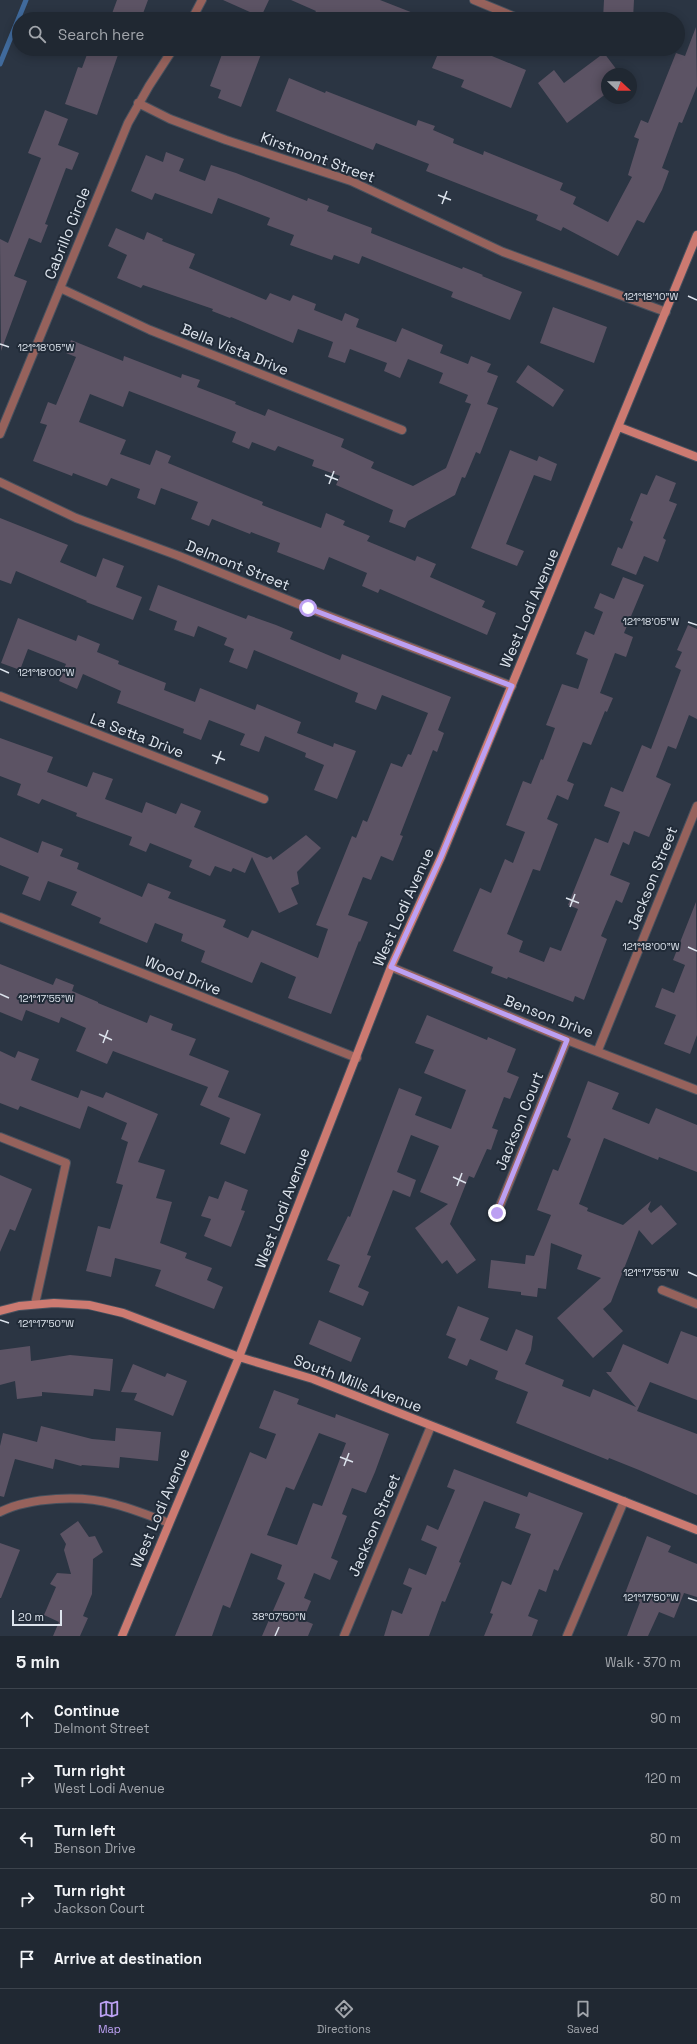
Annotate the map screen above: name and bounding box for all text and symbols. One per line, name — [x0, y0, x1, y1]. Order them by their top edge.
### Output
search box — [12, 12, 685, 56]
icon: search — [26, 23, 48, 45]
text: Search here — [58, 25, 144, 44]
north arrow — [601, 68, 637, 104]
street label: Kirstmont Street — [258, 127, 378, 187]
street label: Cabrillo Circle — [40, 184, 94, 282]
text: 121°18'10"W — [624, 290, 679, 303]
street label: Bella Vista Drive — [178, 319, 292, 379]
text: 121°18'05"W — [18, 341, 75, 354]
street label: Delmont Street — [183, 536, 293, 594]
street label: West Lodi Avenue — [495, 545, 563, 670]
route start — [299, 599, 317, 617]
text: 121°18'05"W — [623, 615, 680, 628]
text: 121°18'00"W — [18, 666, 75, 679]
street label: La Setta Drive — [87, 708, 187, 762]
street label: Jackson Street — [623, 823, 681, 932]
street label: West Lodi Avenue — [368, 845, 438, 969]
text: 121°18'00"W — [623, 940, 680, 953]
street label: Wood Drive — [142, 951, 224, 999]
street label: Benson Drive — [502, 990, 596, 1042]
text: 121°17'55"W — [18, 992, 74, 1005]
street label: Jackson Court — [491, 1069, 547, 1173]
street label: West Lodi Avenue — [250, 1145, 314, 1271]
route end — [488, 1204, 506, 1222]
text: 121°17'55"W — [623, 1266, 679, 1279]
text: 121°17'50"W — [18, 1317, 74, 1330]
street label: South Mills Avenue — [291, 1350, 425, 1416]
street label: West Lodi Avenue — [126, 1445, 194, 1570]
street label: Jackson Street — [344, 1471, 404, 1579]
text: 121°17'50"W — [623, 1591, 679, 1604]
scale bar — [12, 1608, 62, 1627]
text: 20 m — [18, 1610, 44, 1624]
text: 38°07'50"N — [252, 1610, 306, 1623]
text: 5 min — [16, 1651, 60, 1673]
text: Walk · 370 m — [605, 1654, 681, 1671]
text: Continue — [54, 1701, 120, 1720]
icon: ahead — [16, 1708, 38, 1730]
text: 90 m — [650, 1710, 681, 1727]
text: Delmont Street — [54, 1720, 150, 1737]
text: Turn right — [54, 1761, 125, 1780]
icon: right — [16, 1768, 38, 1790]
text: 120 m — [645, 1770, 681, 1787]
text: West Lodi Avenue — [54, 1780, 165, 1797]
text: Turn left — [54, 1821, 116, 1840]
icon: left — [16, 1828, 38, 1850]
text: 80 m — [650, 1830, 681, 1847]
text: Benson Drive — [54, 1840, 136, 1857]
text: Turn right — [54, 1881, 125, 1900]
icon: right — [16, 1888, 38, 1910]
text: 80 m — [650, 1890, 681, 1907]
text: Jackson Court — [54, 1900, 145, 1917]
icon: arrive — [16, 1948, 38, 1970]
text: Arrive at destination — [54, 1949, 202, 1968]
tab: Map — [98, 1998, 121, 2036]
tab: Directions — [317, 1998, 371, 2036]
tab: Saved — [567, 1998, 599, 2036]

